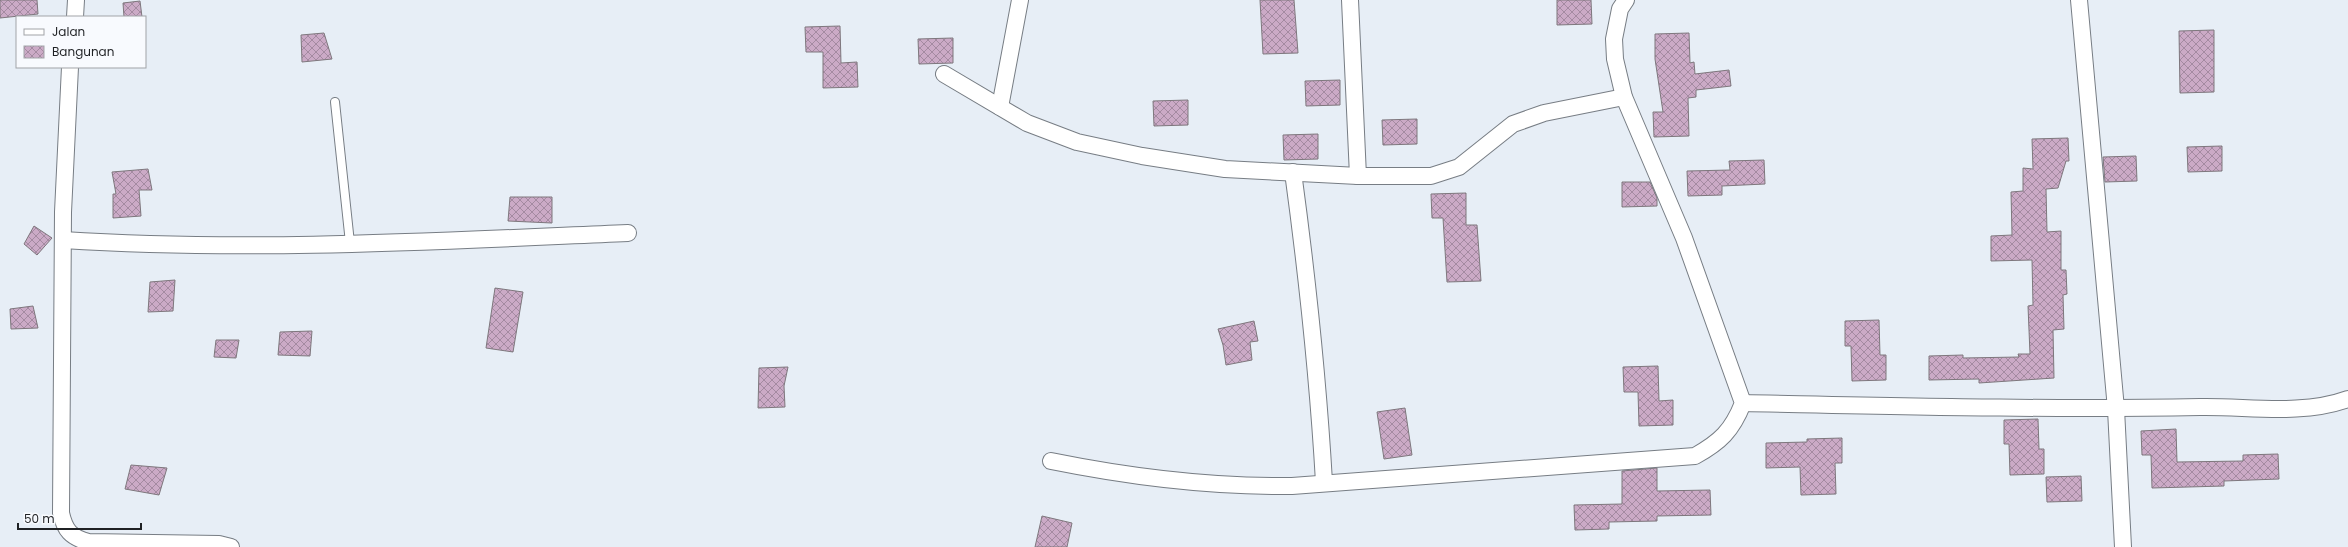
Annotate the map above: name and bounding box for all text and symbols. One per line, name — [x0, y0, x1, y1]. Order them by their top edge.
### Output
legend — [16, 16, 146, 68]
text: Jalan — [52, 23, 85, 40]
text: Bangunan — [52, 43, 114, 60]
scale bar — [18, 505, 141, 531]
text: 50 m — [24, 510, 55, 527]

